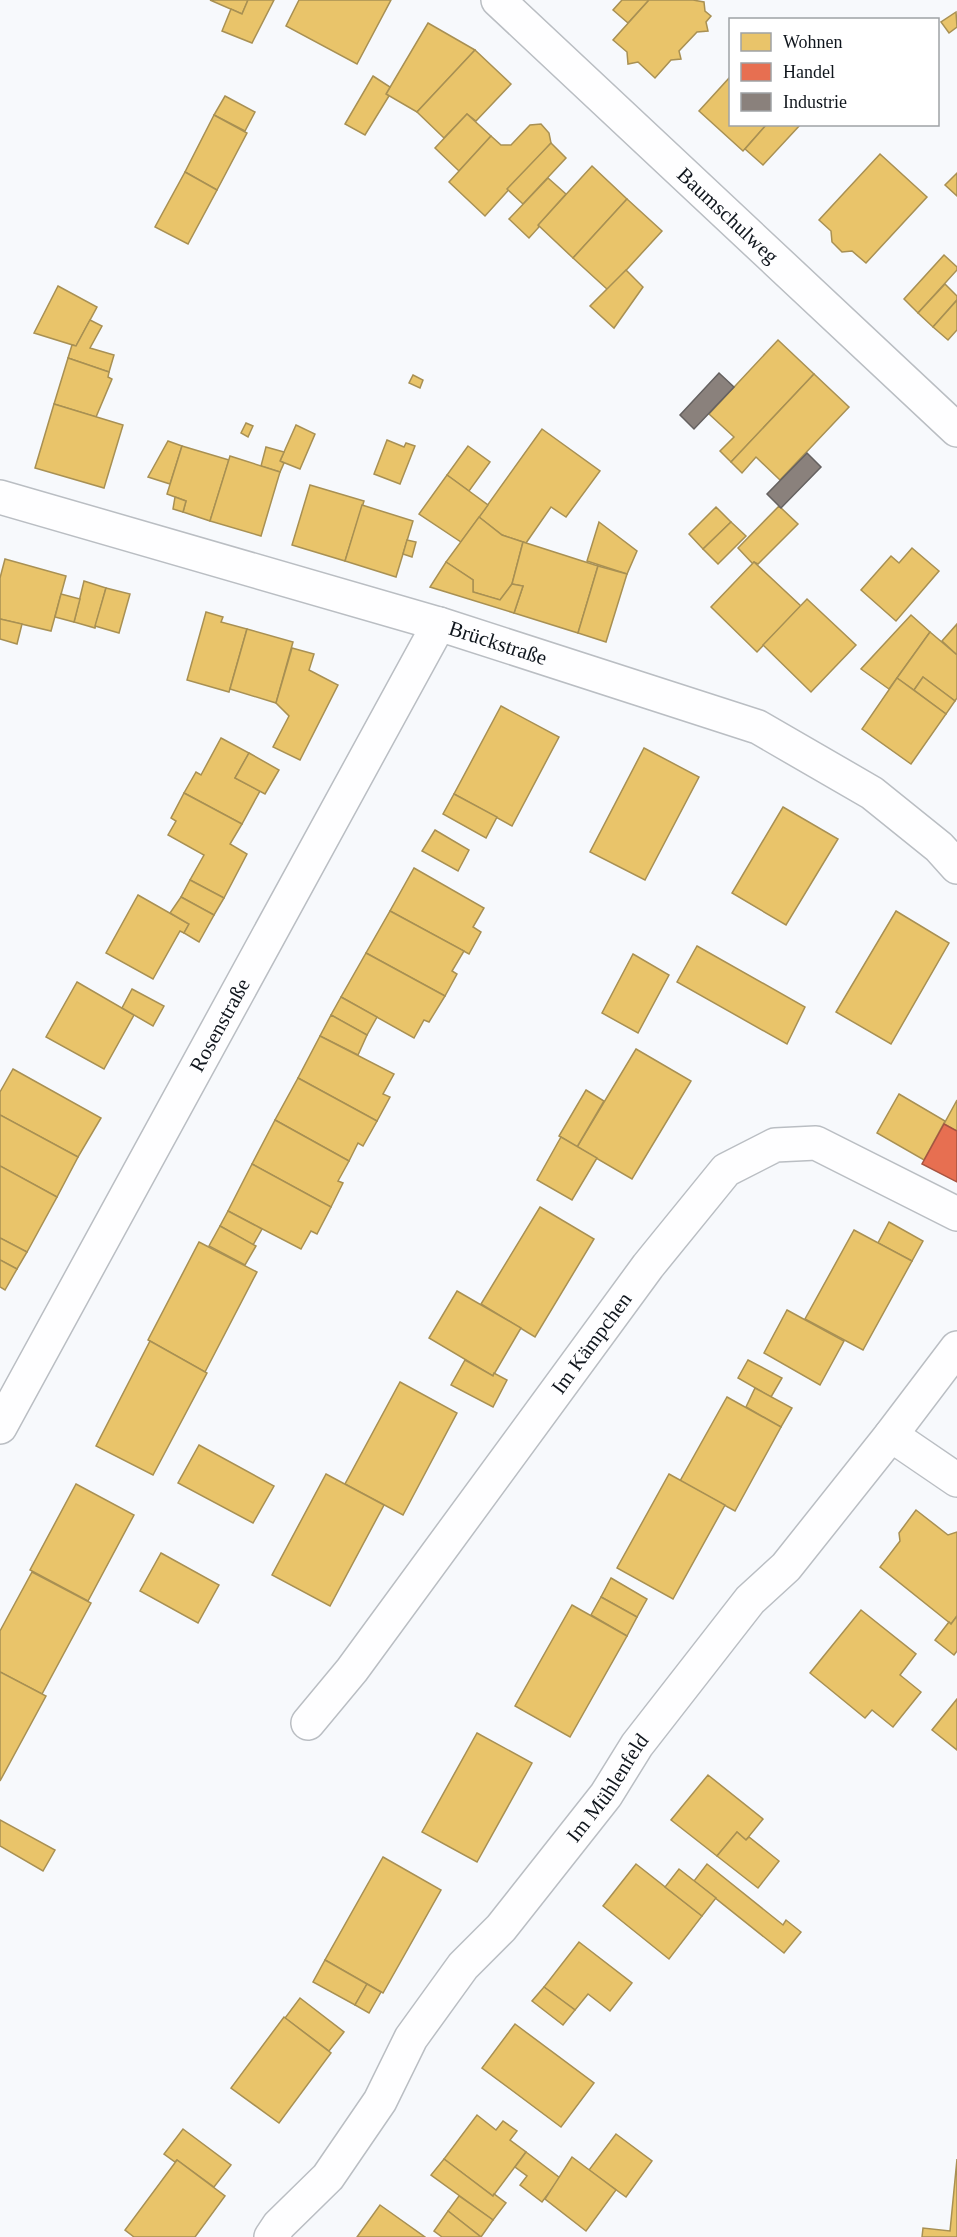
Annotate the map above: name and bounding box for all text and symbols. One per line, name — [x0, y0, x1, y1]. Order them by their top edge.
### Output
legend — [729, 18, 939, 126]
text: Wohnen — [783, 32, 843, 52]
text: Handel — [783, 62, 835, 82]
text: Industrie — [783, 92, 847, 112]
street label: Baumschulweg — [672, 162, 784, 269]
street label: Brückstraße — [446, 616, 550, 670]
street label: Rosenstraße — [185, 974, 255, 1076]
street label: Im Kämpchen — [546, 1287, 637, 1399]
street label: Im Mühlenfeld — [561, 1728, 654, 1847]

